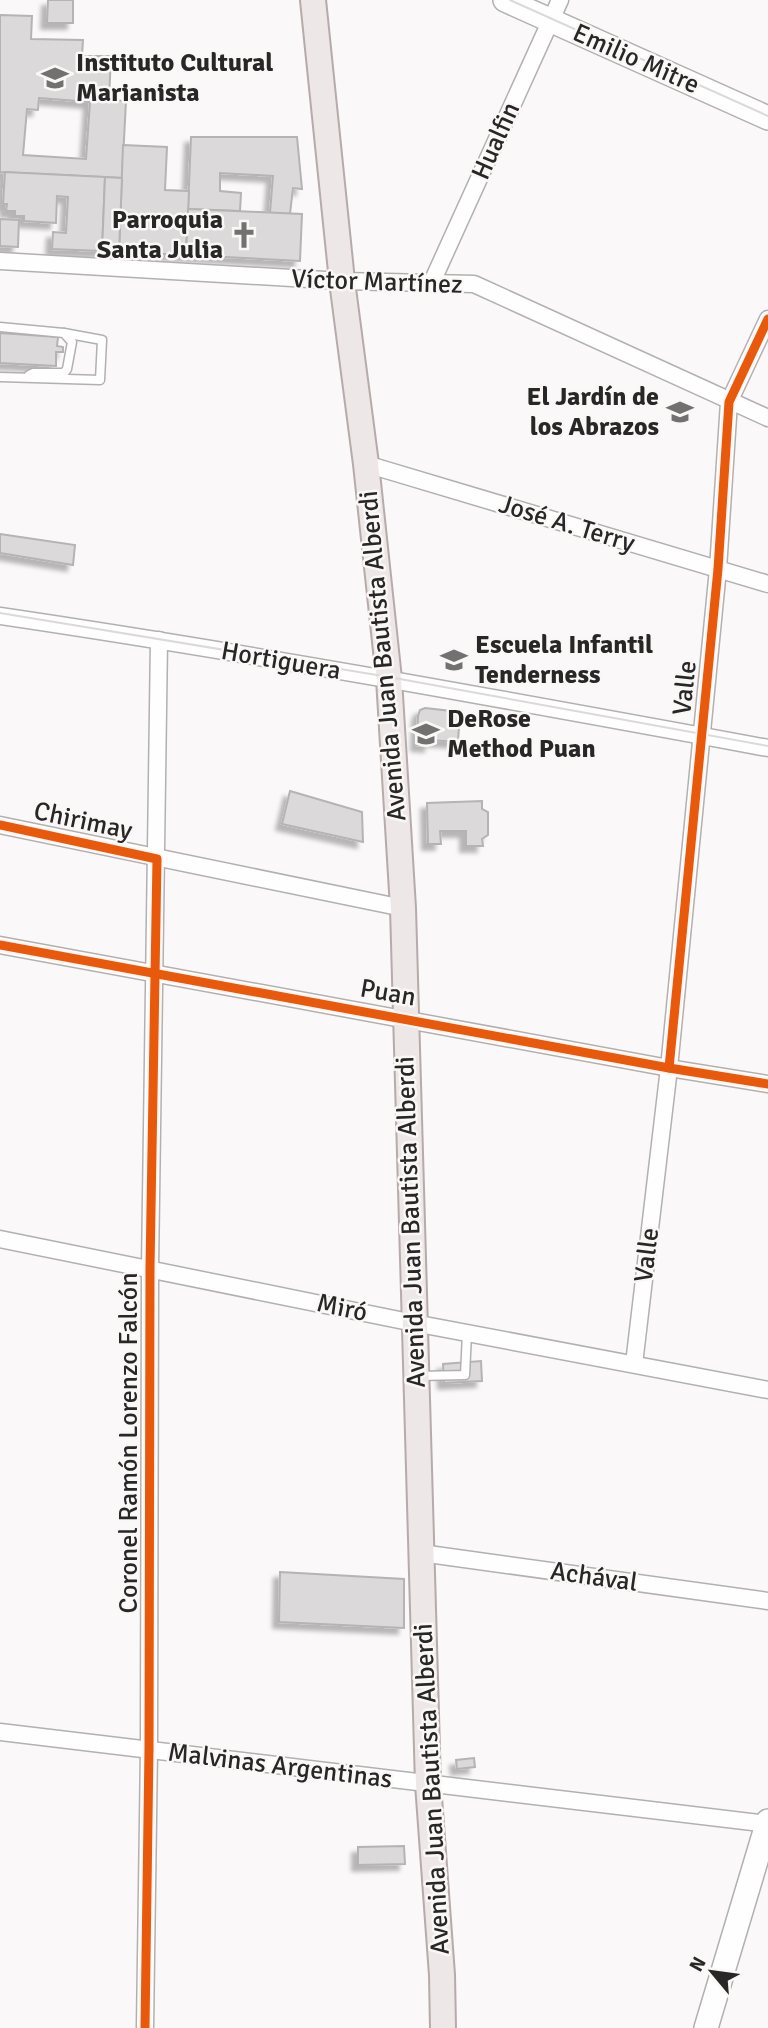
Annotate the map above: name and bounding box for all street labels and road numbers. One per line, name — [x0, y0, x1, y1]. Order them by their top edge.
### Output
street label: Emilio Mitre — [568, 17, 704, 101]
street label: Hualfin — [465, 97, 527, 185]
street label: Víctor Martínez — [291, 263, 463, 301]
street label: José A. Terry — [495, 488, 639, 560]
street label: Avenida Juan Bautista Alberdi — [353, 489, 413, 823]
street label: Hortiguera — [219, 635, 343, 687]
street label: Valle — [666, 659, 704, 717]
street label: Chirimay — [31, 795, 135, 847]
street label: Puan — [358, 972, 418, 1014]
street label: Avenida Juan Bautista Alberdi — [389, 1056, 433, 1388]
street label: Valle — [628, 1226, 666, 1284]
street label: Coronel Ramón Lorenzo Falcón — [113, 1272, 145, 1614]
street label: Miró — [314, 1287, 370, 1329]
street label: Achával — [548, 1555, 640, 1599]
street label: Avenida Juan Bautista Alberdi — [407, 1622, 457, 1956]
street label: Malvinas Argentinas — [166, 1736, 394, 1796]

